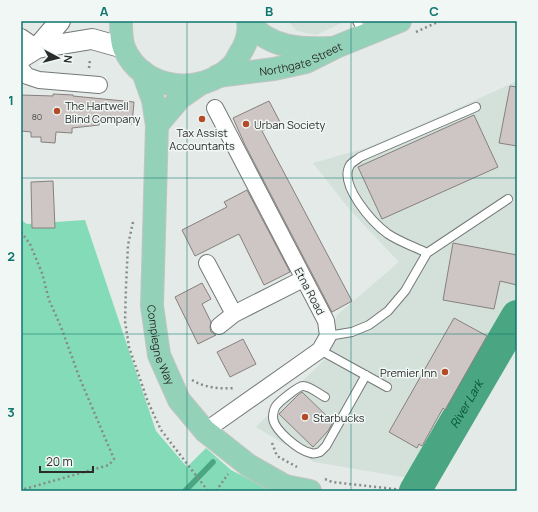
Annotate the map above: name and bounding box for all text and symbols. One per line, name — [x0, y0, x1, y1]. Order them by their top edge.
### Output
text: A — [100, 2, 109, 20]
text: B — [265, 2, 273, 20]
text: C — [429, 2, 439, 20]
north arrow — [38, 38, 78, 78]
street label: Northgate Street — [258, 38, 344, 78]
text: N — [60, 54, 76, 64]
text: 1 — [8, 91, 14, 109]
place label: The Hartwell Blind Company — [65, 98, 141, 126]
marker: The Hartwell Blind Company — [52, 106, 62, 116]
house number: 80 — [32, 110, 42, 123]
marker: Tax Assist Accountants — [197, 114, 207, 124]
place label: Urban Society — [254, 117, 325, 132]
marker: Urban Society — [241, 119, 251, 129]
place label: Tax Assist Accountants — [169, 125, 235, 153]
text: 2 — [7, 247, 15, 265]
street label: Etna Road — [291, 265, 329, 317]
street label: Compiegne Way — [144, 304, 179, 387]
place label: Premier Inn — [380, 365, 437, 380]
marker: Premier Inn — [440, 367, 450, 377]
water label: River Lark — [445, 375, 488, 431]
text: 3 — [7, 403, 15, 421]
place label: Starbucks — [313, 410, 365, 425]
marker: Starbucks — [300, 412, 310, 422]
scale bar — [40, 448, 93, 474]
text: 20 m — [46, 453, 73, 470]

